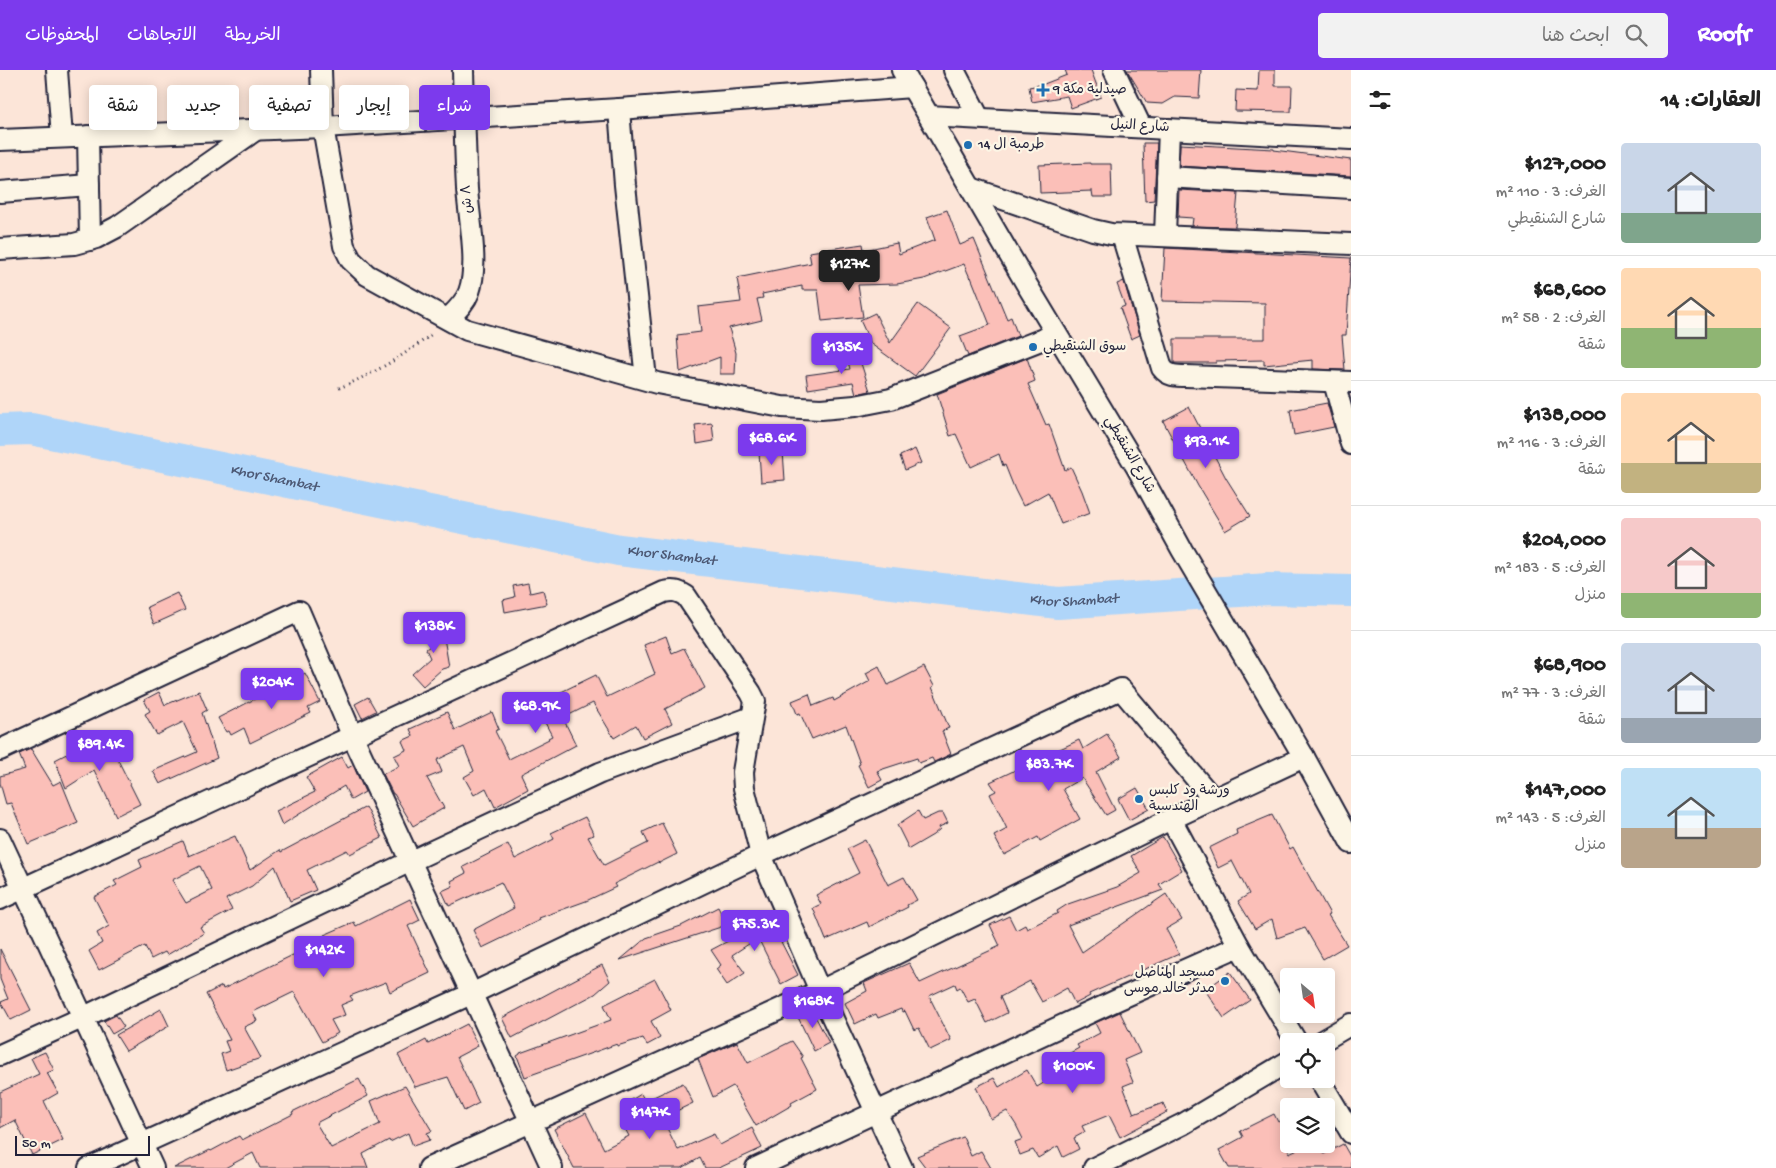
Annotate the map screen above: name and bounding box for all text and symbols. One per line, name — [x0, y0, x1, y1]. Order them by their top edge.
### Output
search box — [1318, 13, 1668, 58]
icon: search — [1622, 21, 1650, 49]
text: Roofr — [1698, 21, 1751, 50]
text: المحفوظات — [25, 26, 99, 47]
text: الاتجاهات — [127, 26, 197, 47]
text: الخريطة — [225, 26, 281, 47]
text: ابحث هنا — [1542, 26, 1610, 49]
place label: صيدلية مكة 9 — [1052, 82, 1127, 99]
marker: صيدلية مكة 9 — [1037, 84, 1049, 96]
chip: شقة — [89, 85, 157, 130]
chip: جديد — [167, 85, 239, 130]
chip: تصفية — [249, 85, 329, 130]
chip: إيجار — [339, 85, 409, 130]
chip: شراء — [419, 85, 490, 130]
icon: filters — [1366, 86, 1394, 114]
text: العقارات: 14 — [1661, 90, 1761, 115]
street label: شارع النيل — [1110, 117, 1170, 137]
place label: طرمبة ال 14 — [977, 137, 1044, 154]
marker: طرمبة ال 14 — [962, 139, 974, 151]
text: $127,000 — [1525, 153, 1606, 178]
icon: home — [1661, 163, 1721, 223]
street label: ٨ ش — [459, 184, 477, 214]
text: الغرف: 3 · 110 m² — [1496, 184, 1606, 203]
text: شارع الشنقيطي — [1507, 211, 1606, 230]
pin: $127K — [814, 250, 884, 292]
text: $127K — [830, 256, 868, 275]
text: $68,600 — [1533, 279, 1606, 304]
icon: home — [1661, 288, 1721, 348]
text: الغرف: 2 · 58 m² — [1501, 310, 1606, 329]
pin: $135K — [807, 332, 877, 375]
text: شقة — [1578, 337, 1606, 356]
text: $135K — [822, 339, 862, 358]
place label: سوق الشنقيطي — [1043, 339, 1126, 358]
marker: سوق الشنقيطي — [1027, 341, 1039, 353]
text: $138,000 — [1523, 404, 1606, 429]
street label: شارع الشنقيطي — [1098, 413, 1158, 498]
icon: home — [1661, 413, 1721, 473]
pin: $68.6K — [731, 424, 813, 466]
pin: $93.1K — [1165, 426, 1247, 469]
text: $68.6K — [749, 430, 795, 449]
text: $93.1K — [1184, 433, 1228, 452]
text: الغرف: 3 · 116 m² — [1497, 435, 1606, 454]
water label: Khor Shambat — [228, 461, 322, 497]
text: شقة — [1578, 462, 1606, 481]
text: $204,000 — [1522, 529, 1606, 554]
icon: home — [1661, 538, 1721, 598]
water label: Khor Shambat — [626, 542, 720, 571]
text: الغرف: 5 · 183 m² — [1494, 560, 1606, 579]
text: منزل — [1574, 587, 1606, 606]
water label: Khor Shambat — [1028, 590, 1122, 612]
pin: $138K — [399, 612, 469, 654]
text: $138K — [414, 618, 454, 637]
text: $68,900 — [1533, 654, 1606, 679]
icon: home — [1661, 663, 1721, 723]
pin: $204K — [237, 668, 307, 710]
text: $204K — [252, 674, 292, 693]
text: الغرف: 3 · 77 m² — [1501, 685, 1606, 704]
pin: $68.9K — [495, 692, 577, 734]
text: $68.9K — [513, 698, 559, 717]
text: شقة — [1578, 712, 1606, 731]
pin: $89.4K — [59, 730, 141, 772]
text: $89.4K — [77, 736, 123, 755]
pin: $83.7K — [1008, 750, 1090, 792]
text: $83.7K — [1026, 756, 1072, 775]
text: $147,000 — [1525, 779, 1606, 804]
place label: ورشة ود كلبس الهندسية — [1149, 783, 1230, 816]
icon: home — [1661, 788, 1721, 848]
marker: ورشة ود كلبس الهندسية — [1133, 793, 1145, 805]
text: الغرف: 5 · 143 m² — [1495, 810, 1606, 829]
text: منزل — [1574, 837, 1606, 856]
pin: $75.3K — [714, 910, 796, 952]
text: $75.3K — [732, 916, 778, 935]
pin: $142K — [289, 936, 359, 978]
text: $142K — [305, 942, 343, 961]
place label: مسجد المناضل مدثر خالد موسى — [1124, 965, 1215, 998]
north arrow — [1280, 968, 1335, 1022]
map controls — [1280, 968, 1335, 1153]
marker: مسجد المناضل مدثر خالد موسى — [1219, 975, 1231, 987]
pin: $168K — [778, 986, 848, 1029]
text: $168K — [793, 993, 833, 1012]
button: locate — [1280, 1033, 1335, 1088]
pin: $100K — [1038, 1052, 1108, 1094]
text: $100K — [1053, 1058, 1093, 1077]
pin: $147K — [615, 1098, 685, 1140]
button: layers — [1280, 1098, 1335, 1153]
text: $147K — [631, 1104, 669, 1123]
scale bar — [15, 1133, 150, 1156]
text: 50 m — [22, 1136, 51, 1153]

